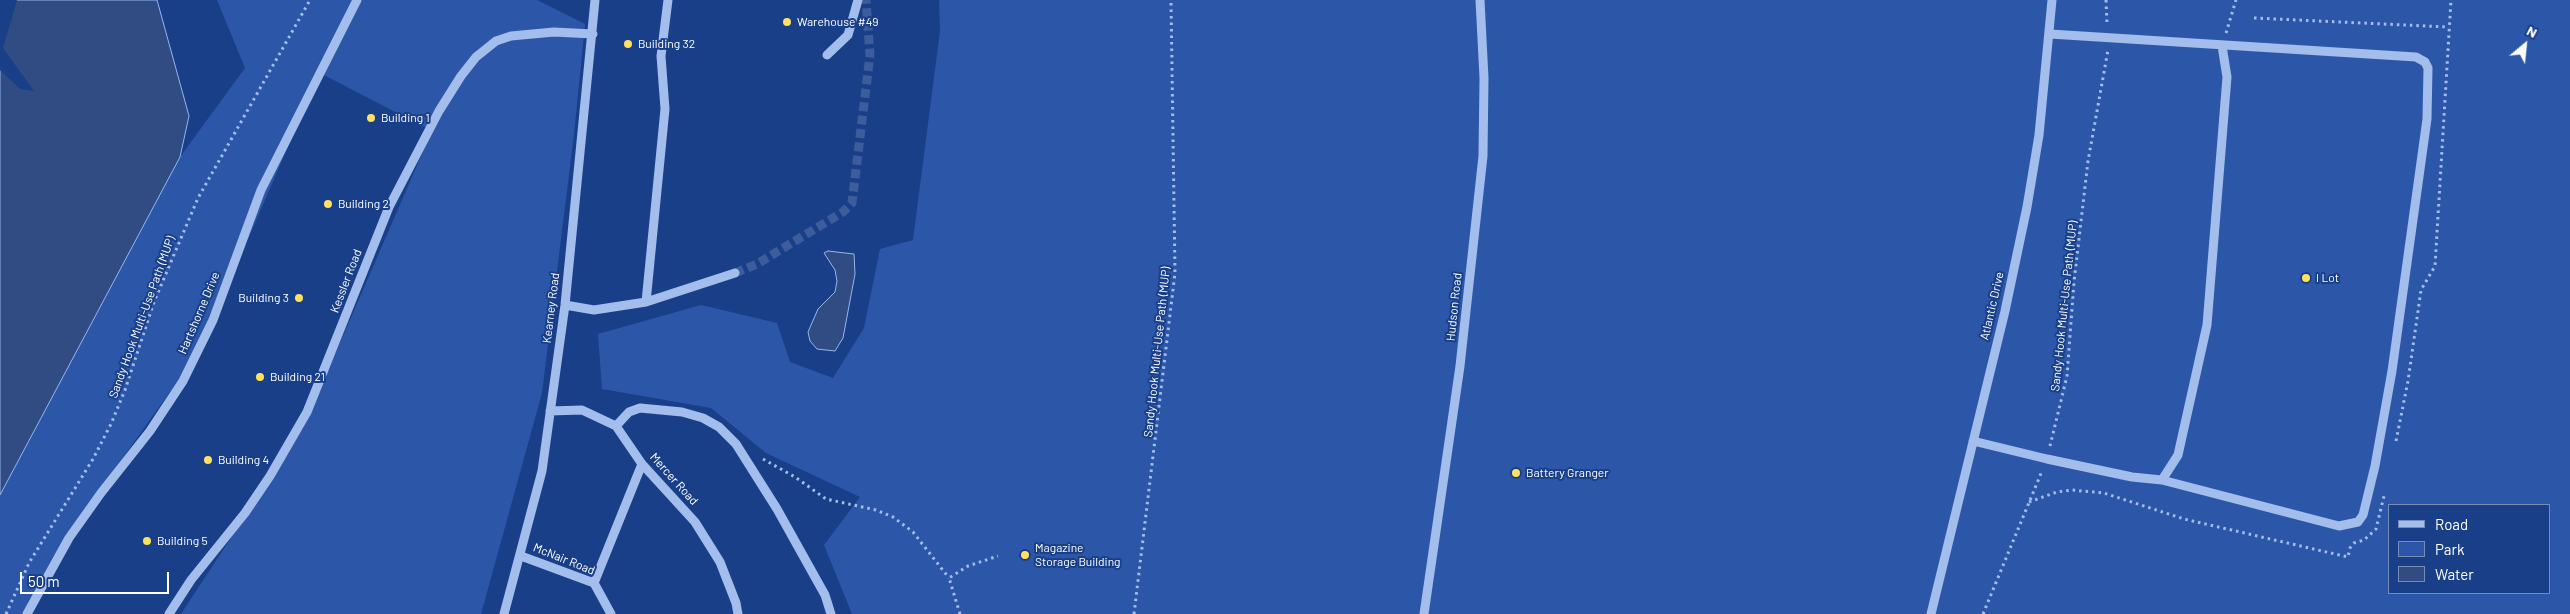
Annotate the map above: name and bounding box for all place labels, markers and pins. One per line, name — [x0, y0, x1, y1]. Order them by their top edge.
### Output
place label: Warehouse #49 — [797, 15, 878, 29]
marker: Warehouse #49 — [781, 16, 793, 28]
place label: Building 32 — [638, 37, 695, 51]
marker: Building 32 — [622, 38, 634, 50]
place label: Building 1 — [381, 111, 430, 125]
marker: Building 1 — [365, 112, 377, 124]
place label: Building 2 — [338, 197, 389, 211]
marker: Building 2 — [322, 198, 334, 210]
place label: I Lot — [2316, 271, 2339, 285]
marker: I Lot — [2300, 272, 2312, 284]
place label: Building 3 — [238, 291, 289, 305]
marker: Building 3 — [293, 292, 305, 304]
place label: Building 21 — [270, 370, 325, 384]
marker: Building 21 — [254, 371, 266, 383]
place label: Building 4 — [218, 453, 269, 467]
marker: Building 4 — [202, 454, 214, 466]
place label: Battery Granger — [1526, 466, 1609, 480]
marker: Battery Granger — [1510, 467, 1522, 479]
place label: Building 5 — [157, 534, 208, 548]
marker: Building 5 — [141, 535, 153, 547]
place label: Magazine Storage Building — [1035, 541, 1121, 569]
marker: Magazine Storage Building — [1019, 549, 1031, 561]

